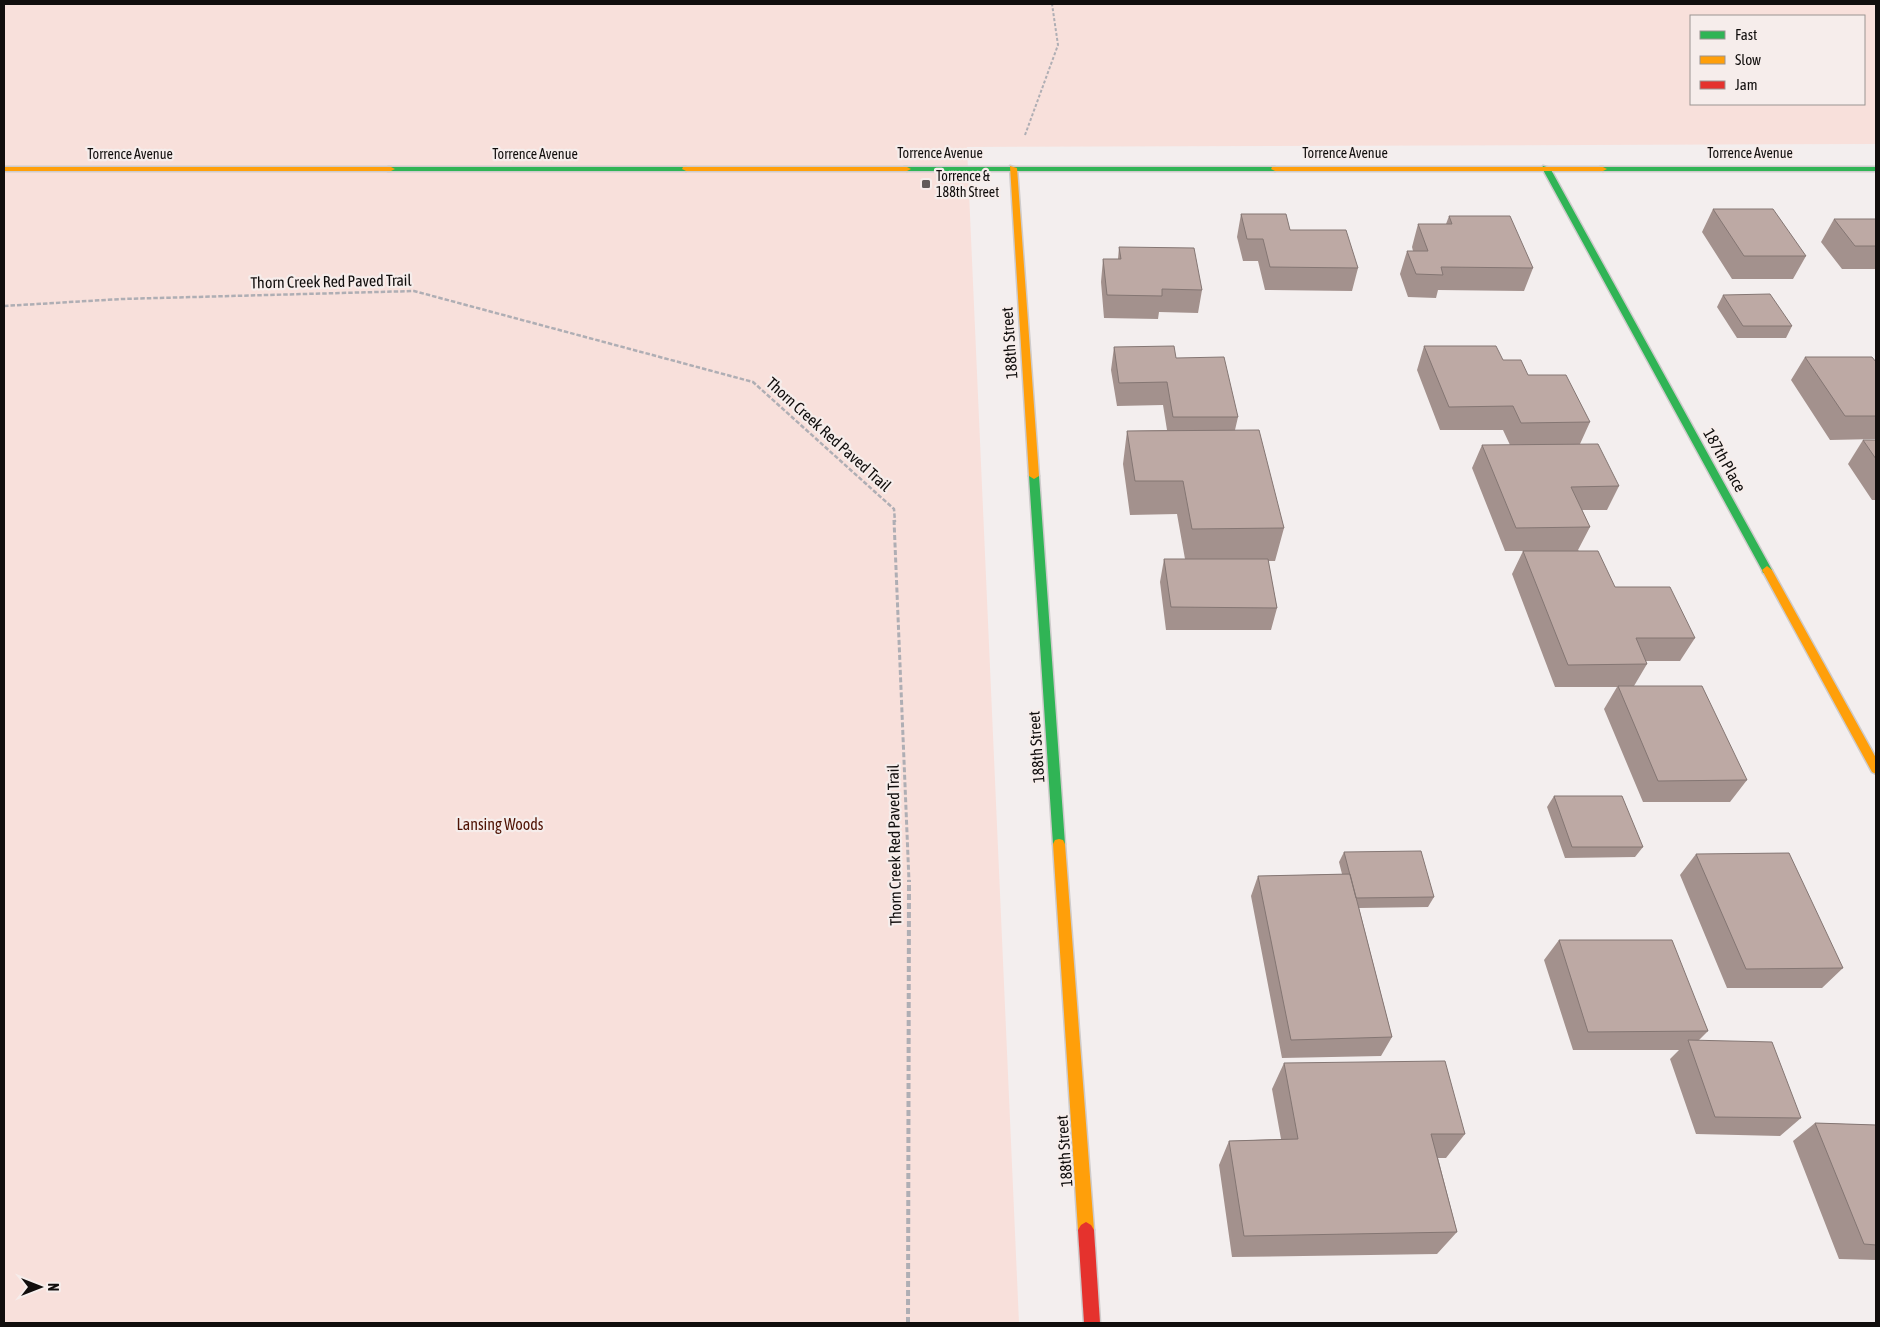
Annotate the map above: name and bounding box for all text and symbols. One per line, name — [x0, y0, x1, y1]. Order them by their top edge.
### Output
legend — [1690, 15, 1865, 105]
text: Fast — [1735, 26, 1757, 43]
text: Slow — [1735, 51, 1761, 68]
text: Jam — [1735, 76, 1758, 93]
street label: Torrence Avenue — [897, 145, 983, 161]
street label: Torrence Avenue — [1302, 145, 1388, 161]
street label: Torrence Avenue — [1707, 145, 1793, 161]
street label: Torrence Avenue — [87, 146, 173, 162]
street label: Torrence Avenue — [492, 146, 578, 162]
place label: Torrence & 188th Street — [936, 168, 999, 200]
marker: Torrence & 188th Street — [920, 178, 932, 190]
street label: Thorn Creek Red Paved Trail — [250, 271, 413, 291]
street label: 188th Street — [997, 306, 1020, 380]
street label: Thorn Creek Red Paved Trail — [763, 373, 896, 495]
street label: 187th Place — [1700, 425, 1750, 495]
street label: 188th Street — [1024, 710, 1047, 784]
street label: Thorn Creek Red Paved Trail — [884, 763, 904, 926]
park label: Lansing Woods — [457, 815, 544, 834]
street label: 188th Street — [1052, 1114, 1075, 1188]
north arrow — [15, 1262, 65, 1312]
text: N — [45, 1283, 61, 1291]

